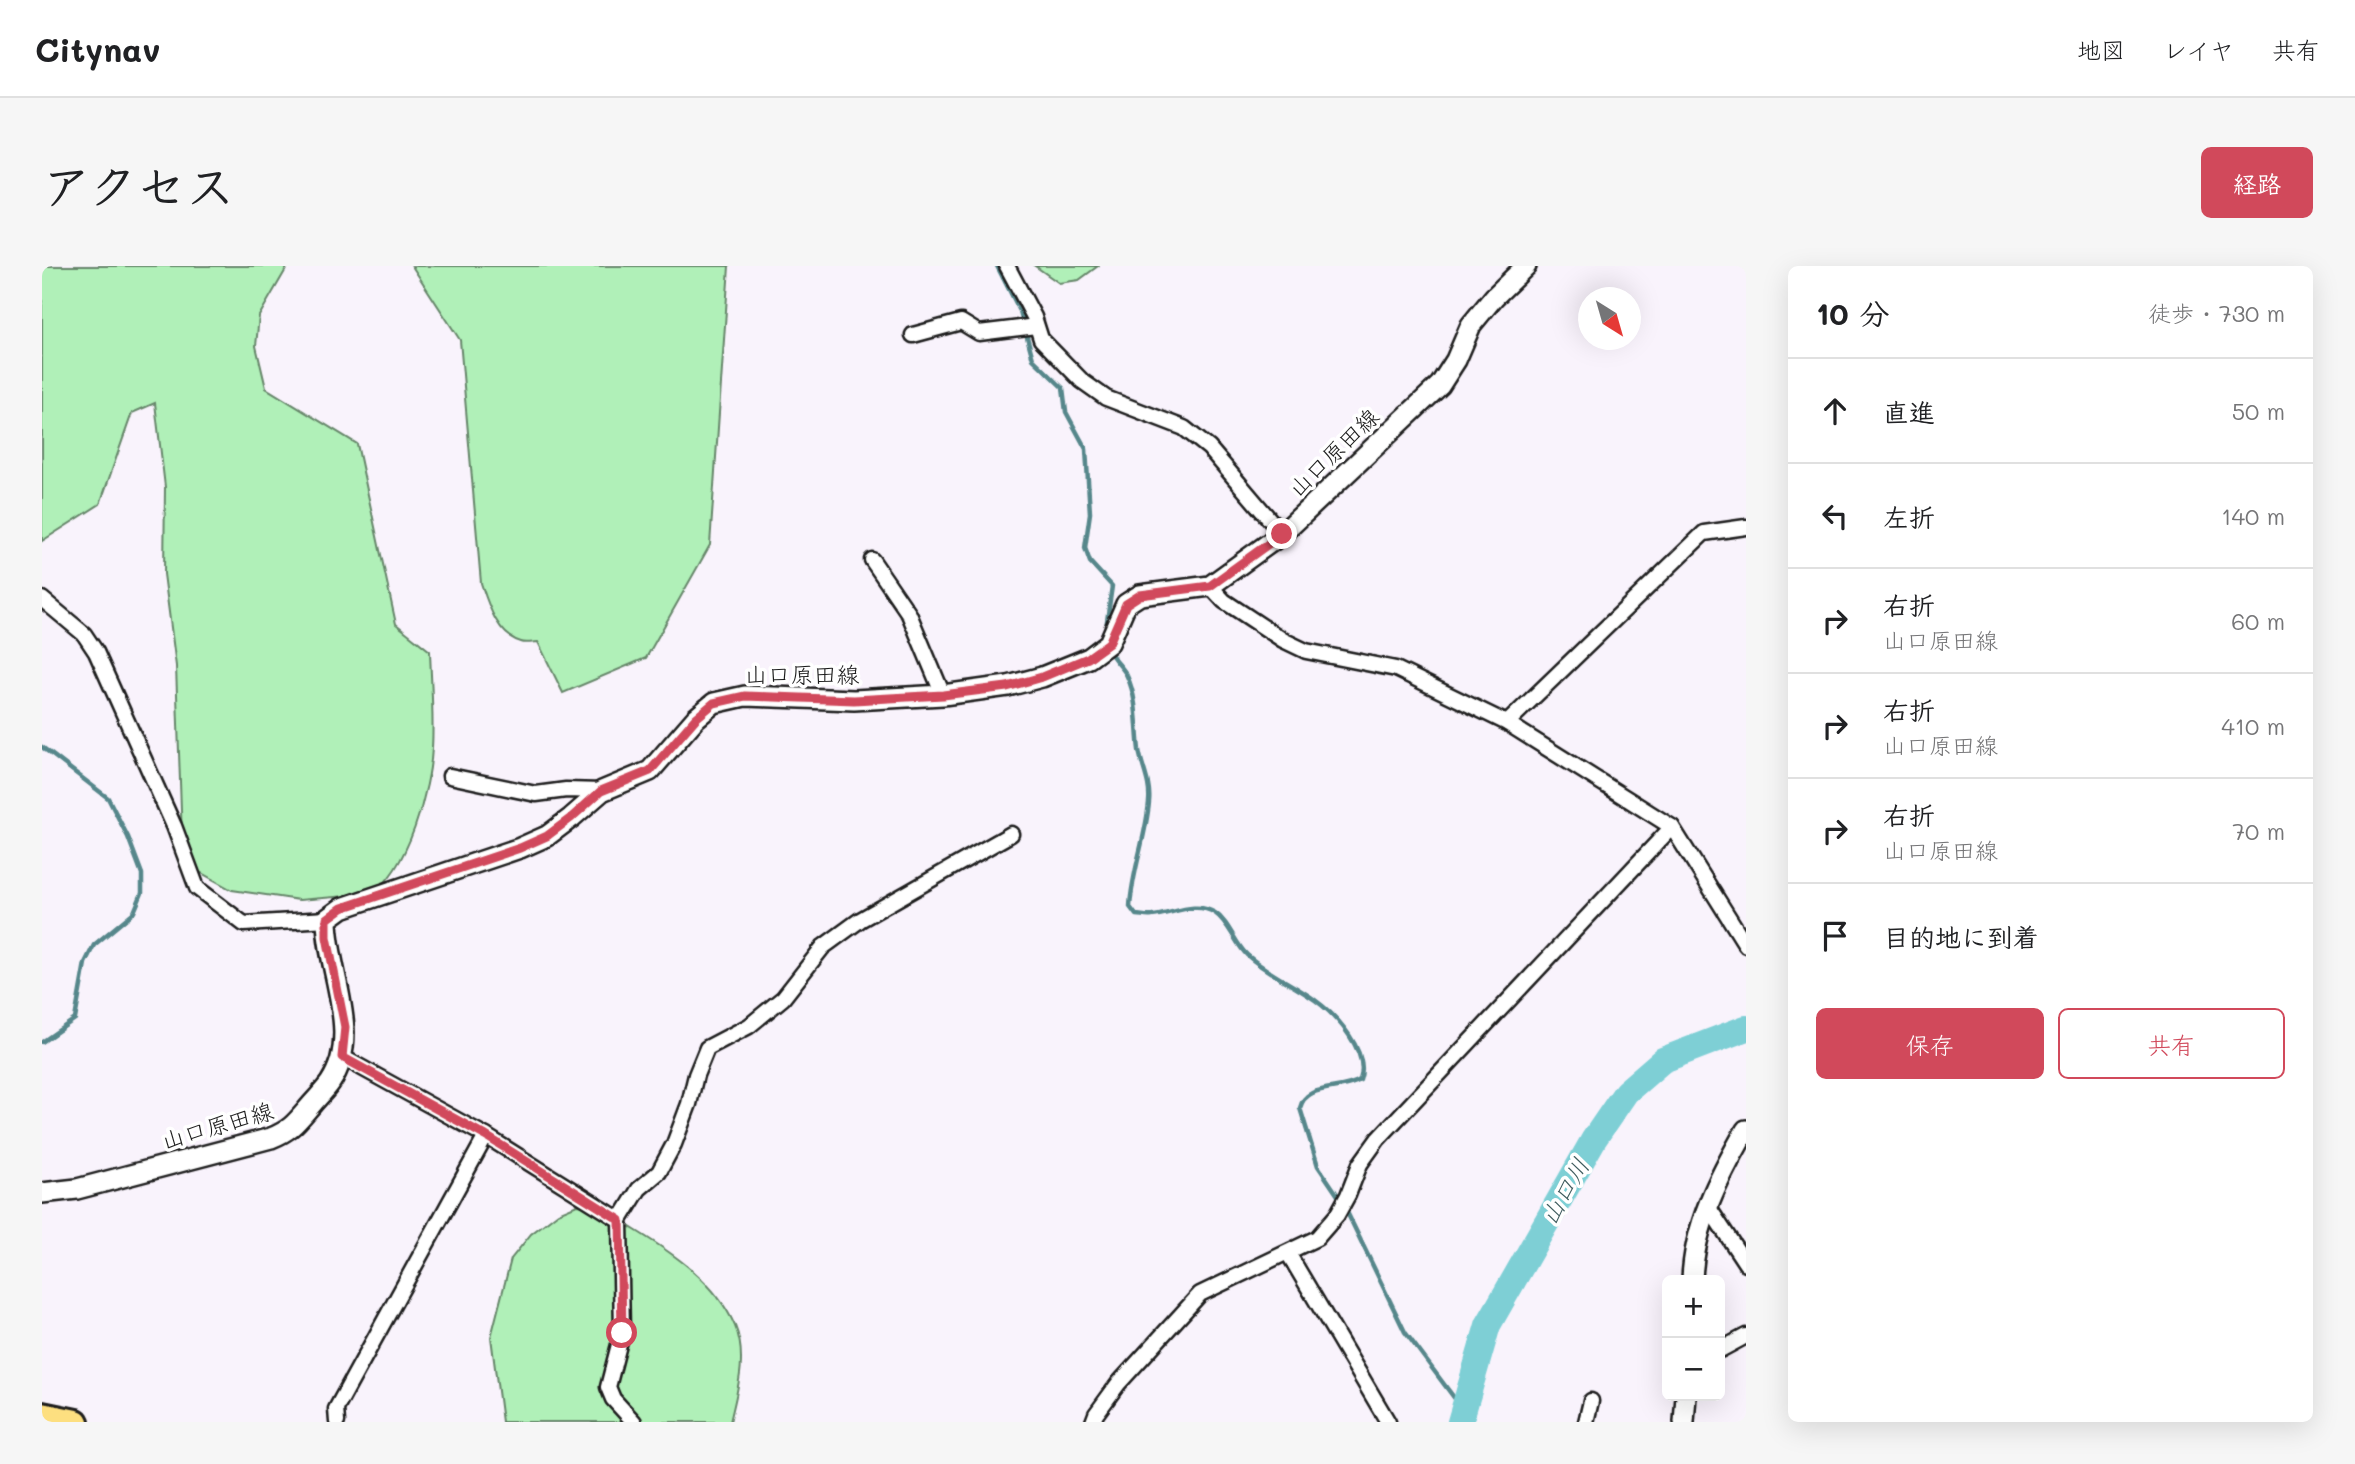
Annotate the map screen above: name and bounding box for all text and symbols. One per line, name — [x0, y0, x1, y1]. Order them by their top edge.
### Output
text: Citynav — [35, 27, 160, 70]
text: 地図 — [2077, 34, 2125, 65]
text: レイヤ — [2163, 34, 2234, 65]
text: 共有 — [2272, 34, 2320, 65]
button: 経路 — [2201, 147, 2313, 218]
text: アクセス — [42, 153, 235, 216]
north arrow — [1578, 287, 1641, 350]
text: 10 分 — [1816, 293, 1889, 333]
text: 徒歩 · 730 m — [2148, 298, 2285, 328]
icon: ahead — [1816, 392, 1854, 430]
text: 直進 — [1883, 395, 1935, 429]
text: 50 m — [2232, 396, 2285, 426]
street label: 山口原田線 — [1281, 401, 1385, 503]
icon: left — [1816, 497, 1854, 535]
text: 左折 — [1883, 500, 1935, 534]
text: 140 m — [2221, 501, 2285, 531]
route end — [1266, 518, 1297, 549]
text: 右折 — [1883, 588, 1935, 622]
icon: right — [1816, 602, 1854, 640]
text: 60 m — [2231, 606, 2285, 636]
text: 山口原田線 — [1883, 625, 1998, 655]
street label: 山口原田線 — [745, 659, 860, 689]
text: 右折 — [1883, 693, 1935, 727]
icon: right — [1816, 707, 1854, 745]
text: 410 m — [2221, 711, 2285, 741]
text: 山口原田線 — [1883, 730, 1998, 760]
text: 右折 — [1883, 798, 1935, 832]
icon: right — [1816, 812, 1854, 850]
text: 70 m — [2232, 816, 2285, 846]
text: 山口原田線 — [1883, 835, 1998, 865]
icon: arrive — [1816, 917, 1854, 955]
text: 目的地に到着 — [1883, 920, 2039, 954]
button: 保存 — [1816, 1008, 2044, 1079]
button: 共有 — [2058, 1008, 2285, 1079]
street label: 山口原田線 — [158, 1095, 276, 1155]
water label: 山口川 — [1533, 1152, 1595, 1230]
map controls — [1662, 1275, 1725, 1401]
button: + — [1662, 1275, 1725, 1338]
route start — [606, 1317, 637, 1348]
button: − — [1662, 1338, 1725, 1401]

